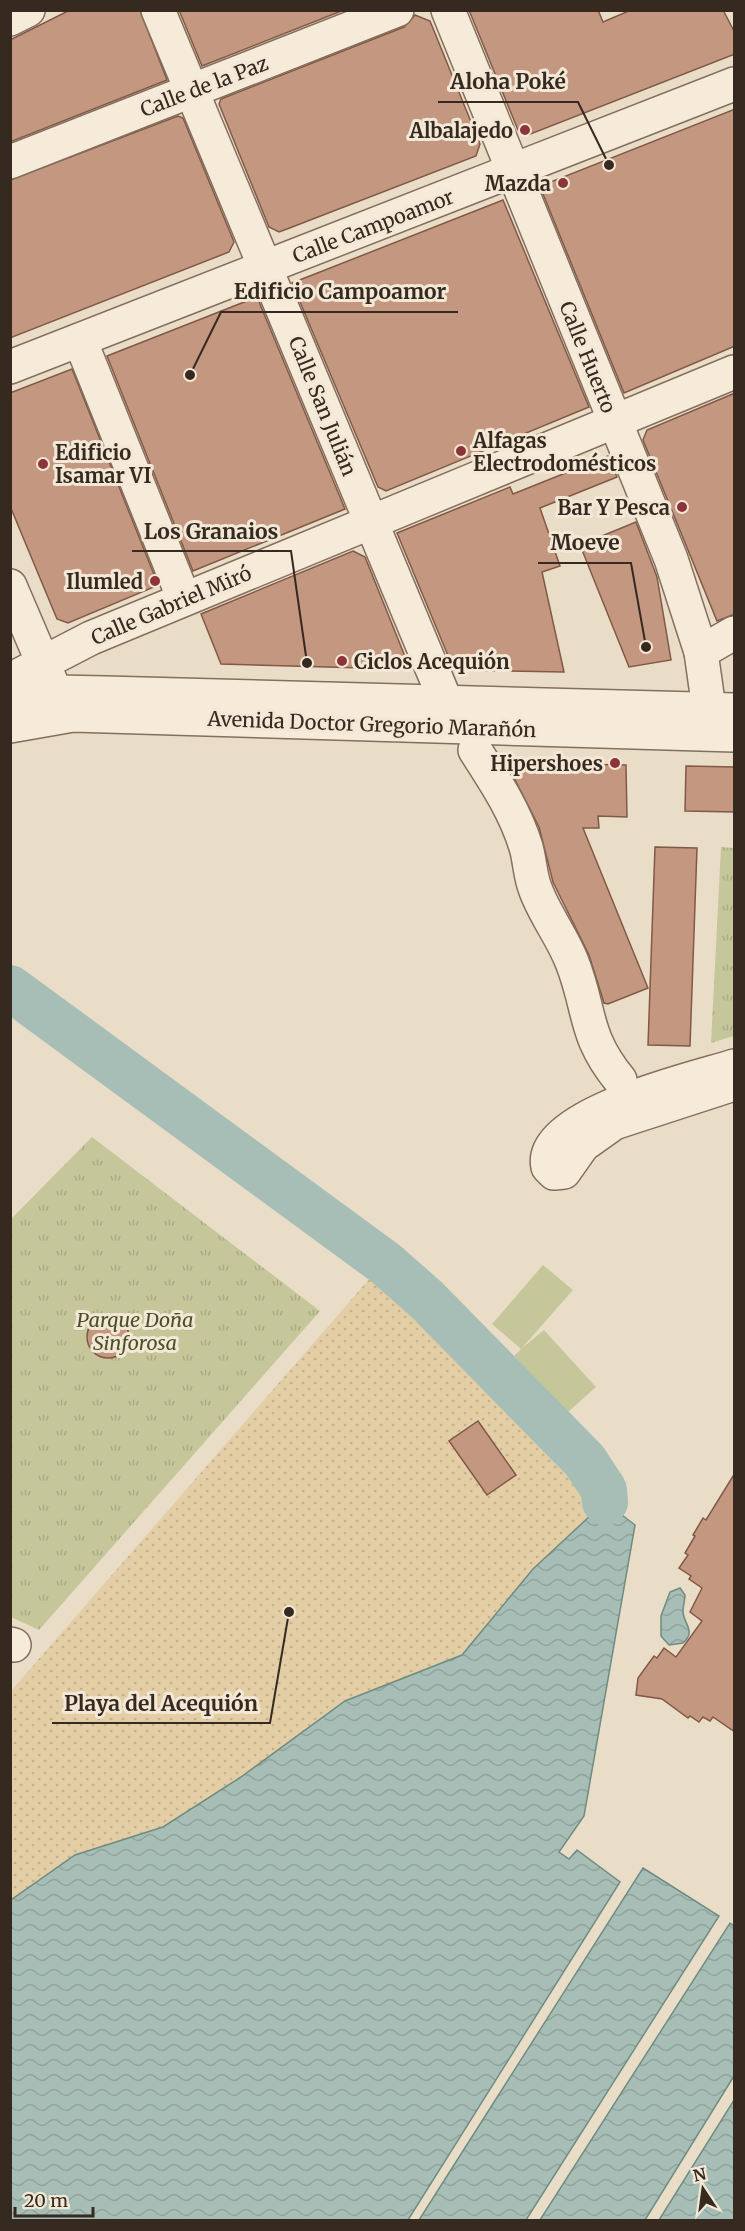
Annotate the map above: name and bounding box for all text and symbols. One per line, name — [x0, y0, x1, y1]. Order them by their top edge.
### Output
street label: Calle de la Paz — [137, 50, 272, 122]
callout: Aloha Poké — [438, 63, 578, 102]
text: Aloha Poké — [449, 68, 566, 95]
place label: Albalajedo — [408, 118, 513, 143]
marker: Albalajedo — [518, 123, 532, 137]
place label: Mazda — [485, 171, 551, 196]
marker: Mazda — [556, 176, 570, 190]
street label: Calle Campoamor — [289, 184, 457, 268]
callout: Edificio Campoamor — [221, 273, 458, 312]
text: Edificio Campoamor — [234, 278, 447, 305]
street label: Calle Huerto — [554, 298, 622, 417]
street label: Calle San Julián — [284, 333, 362, 479]
place label: Alfagas Electrodomésticos — [472, 428, 656, 476]
place label: Edificio Isamar VI — [55, 440, 151, 488]
marker: Alfagas Electrodomésticos — [454, 444, 468, 458]
marker: Edificio Isamar VI — [36, 457, 50, 471]
place label: Bar Y Pesca — [557, 495, 670, 520]
marker: Bar Y Pesca — [675, 500, 689, 514]
callout: Los Granaios — [132, 512, 291, 551]
text: Los Granaios — [144, 518, 278, 545]
callout: Moeve — [538, 524, 631, 563]
text: Moeve — [550, 529, 620, 556]
street label: Calle Gabriel Miró — [87, 560, 255, 650]
place label: Ilumled — [66, 569, 143, 594]
marker: Ilumled — [148, 574, 162, 588]
place label: Ciclos Acequión — [354, 649, 510, 674]
marker: Ciclos Acequión — [335, 654, 349, 668]
street label: Avenida Doctor Gregorio Marañón — [206, 706, 537, 742]
place label: Hipershoes — [490, 751, 603, 776]
marker: Hipershoes — [608, 756, 622, 770]
park label: Parque Doña Sinforosa — [77, 1307, 193, 1355]
callout: Playa del Acequión — [52, 1684, 270, 1723]
text: Playa del Acequión — [64, 1690, 258, 1717]
north arrow — [673, 2159, 733, 2219]
text: N — [691, 2163, 708, 2186]
scale bar — [15, 2180, 93, 2218]
text: 20 m — [24, 2189, 68, 2212]

